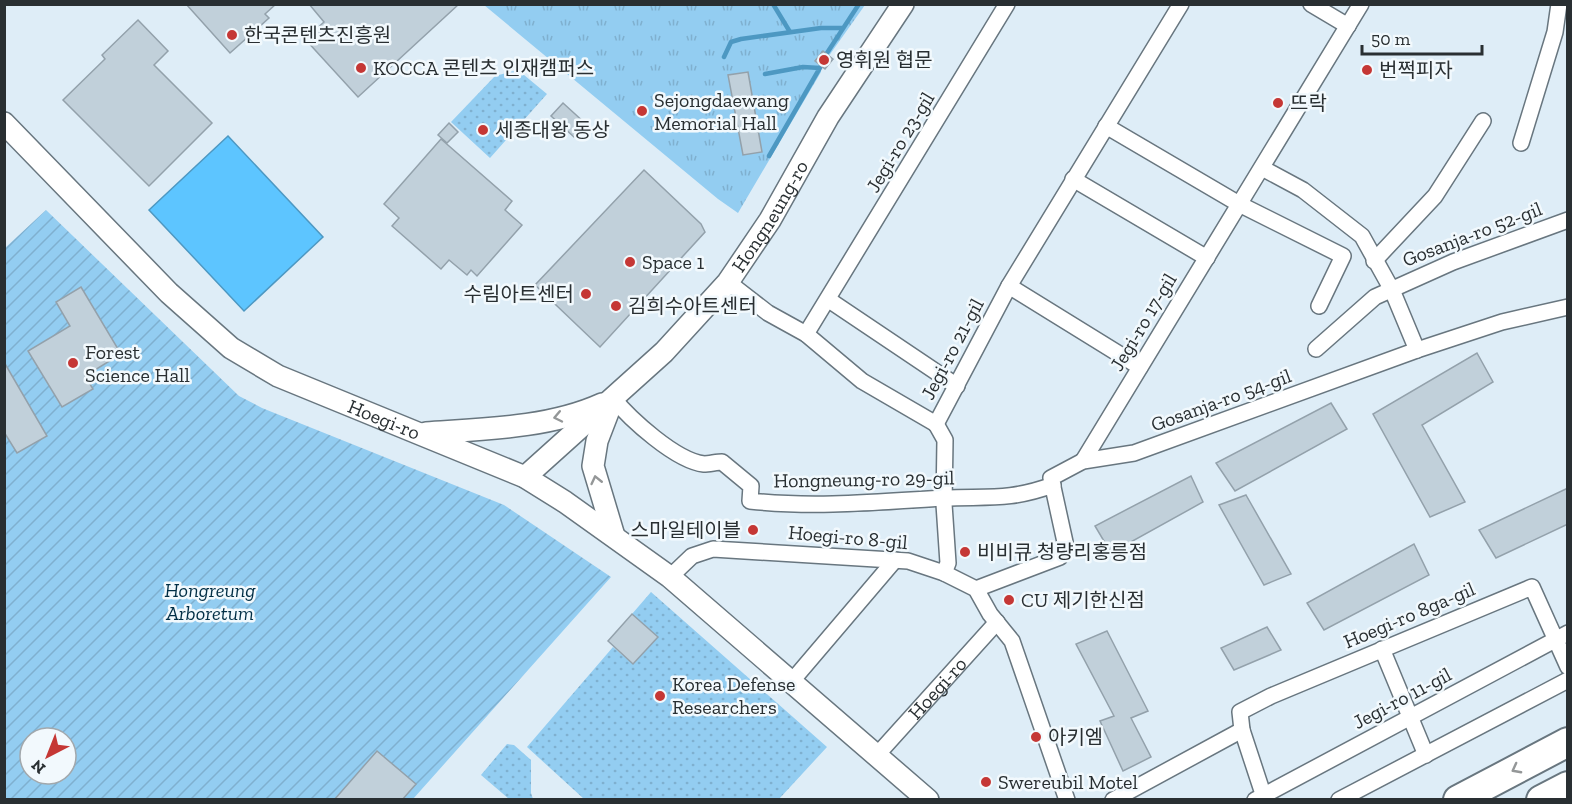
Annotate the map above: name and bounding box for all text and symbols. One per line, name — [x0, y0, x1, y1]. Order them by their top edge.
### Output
scale bar — [1362, 18, 1482, 56]
place label: 한국콘텐츠진흥원 — [244, 23, 391, 47]
marker: 한국콘텐츠진흥원 — [225, 28, 239, 42]
text: 50 m — [1371, 28, 1411, 50]
place label: 영휘원 협문 — [836, 48, 933, 72]
marker: 영휘원 협문 — [817, 53, 831, 67]
place label: KOCCA 콘텐츠 인재캠퍼스 — [373, 56, 594, 80]
place label: 번쩍피자 — [1379, 58, 1453, 82]
marker: KOCCA 콘텐츠 인재캠퍼스 — [354, 61, 368, 75]
marker: 번쩍피자 — [1360, 63, 1374, 77]
place label: Sejongdaewang Memorial Hall — [654, 88, 789, 135]
street label: Jegi-ro 23-gil — [861, 88, 939, 196]
place label: 뜨락 — [1290, 91, 1327, 115]
marker: 뜨락 — [1271, 96, 1285, 110]
marker: Sejongdaewang Memorial Hall — [635, 104, 649, 118]
place label: 세종대왕 동상 — [495, 118, 610, 142]
marker: 세종대왕 동상 — [476, 123, 490, 137]
street label: Hongneung-ro — [726, 156, 813, 276]
street label: Gosanja-ro 52-gil — [1399, 196, 1545, 272]
place label: Space 1 — [642, 250, 704, 274]
marker: Space 1 — [623, 255, 637, 269]
street label: Jegi-ro 17-gil — [1105, 269, 1181, 375]
place label: 수림아트센터 — [464, 282, 574, 306]
marker: 수림아트센터 — [579, 287, 593, 301]
place label: 김희수아트센터 — [628, 294, 757, 318]
street label: Jegi-ro 21-gil — [915, 295, 989, 403]
marker: 김희수아트센터 — [609, 299, 623, 313]
place label: Forest Science Hall — [85, 340, 190, 387]
marker: Forest Science Hall — [66, 356, 80, 370]
street label: Gosanja-ro 54-gil — [1147, 363, 1295, 437]
street label: Hoegi-ro — [344, 394, 424, 445]
one-way arrow — [554, 410, 564, 423]
street label: Hongneung-ro 29-gil — [773, 465, 955, 493]
one-way arrow — [591, 475, 604, 485]
place label: 스마일테이블 — [631, 518, 741, 542]
street label: Hoegi-ro 8-gil — [787, 520, 909, 554]
marker: 스마일테이블 — [746, 523, 760, 537]
place label: 비비큐 청량리홍릉점 — [977, 540, 1147, 564]
marker: 비비큐 청량리홍릉점 — [958, 545, 972, 559]
street label: Hoegi-ro 8ga-gil — [1340, 577, 1478, 653]
park label: Hongreung Arboretum — [164, 578, 256, 625]
place label: CU 제기한신점 — [1021, 588, 1145, 612]
marker: CU 제기한신점 — [1002, 593, 1016, 607]
street label: Hoegi-ro — [903, 652, 972, 724]
street label: Jegi-ro 11-gil — [1349, 662, 1455, 734]
place label: Korea Defense Researchers — [672, 672, 795, 719]
marker: Korea Defense Researchers — [653, 689, 667, 703]
place label: 아키엠 — [1048, 725, 1103, 749]
north arrow — [18, 726, 78, 786]
marker: 아키엠 — [1029, 730, 1043, 744]
text: N — [27, 756, 49, 778]
one-way arrow — [1511, 762, 1522, 773]
place label: Swereubil Motel — [998, 770, 1138, 794]
marker: Swereubil Motel — [979, 775, 993, 789]

